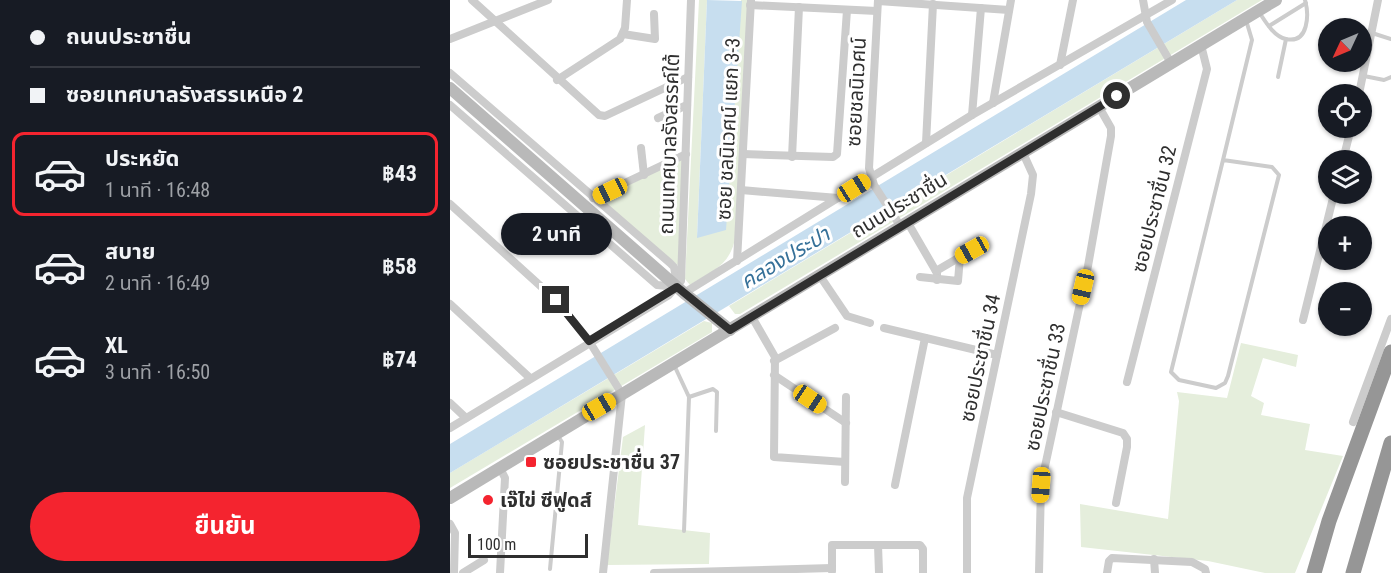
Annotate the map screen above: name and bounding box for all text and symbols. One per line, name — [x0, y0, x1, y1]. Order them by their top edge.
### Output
north arrow — [1318, 18, 1372, 72]
map controls — [1318, 18, 1372, 336]
text: ถนนประชาชื่น — [66, 24, 192, 49]
street label: ซอย ชลนิเวศน์ แยก 3-3 — [711, 37, 745, 221]
street label: ซอยชลนิเวศน์ — [841, 37, 871, 147]
street label: ถนนเทศบาลรังสรรค์ใต้ — [654, 53, 684, 235]
text: ซอยเทศบาลรังสรรเหนือ 2 — [66, 82, 304, 107]
route start — [1103, 82, 1130, 109]
button: locate — [1318, 84, 1372, 138]
street label: ซอยประชาชื่น 32 — [1125, 143, 1181, 275]
text: ประหยัด — [105, 146, 180, 171]
icon: car — [33, 147, 87, 201]
button: layers — [1318, 150, 1372, 204]
text: ฿43 — [382, 161, 417, 186]
street label: ถนนประชาชื่น — [846, 165, 951, 243]
car — [834, 171, 874, 205]
car — [590, 175, 630, 207]
text: 1 นาที · 16:48 — [105, 178, 210, 202]
callout: 2 นาที — [501, 213, 612, 255]
button: + — [1318, 216, 1372, 270]
water label: คลองประปา — [736, 221, 835, 294]
text: 2 นาที — [532, 222, 581, 246]
car — [952, 233, 992, 267]
text: สบาย — [105, 239, 155, 264]
icon: car — [33, 240, 87, 294]
text: ฿58 — [382, 254, 417, 279]
car — [1070, 267, 1096, 307]
text: 2 นาที · 16:49 — [105, 271, 210, 295]
button: − — [1318, 282, 1372, 336]
route end — [542, 286, 569, 313]
street label: ซอยประชาชื่น 34 — [953, 291, 1005, 424]
street label: ซอยประชาชื่น 33 — [1018, 321, 1070, 453]
icon: car — [33, 333, 87, 387]
text: XL — [105, 333, 128, 358]
text: ฿74 — [382, 347, 417, 372]
text: 3 นาที · 16:50 — [105, 360, 210, 384]
car — [790, 381, 830, 417]
car — [579, 390, 619, 424]
place label: ซอยประชาชื่น 37 — [543, 448, 680, 474]
marker: ซอยประชาชื่น 37 — [524, 455, 538, 469]
car — [1031, 466, 1051, 504]
place label: เจ๊ไข่ ซีฟูดส์ — [500, 488, 592, 512]
button: ยืนยัน — [30, 492, 420, 561]
marker: เจ๊ไข่ ซีฟูดส์ — [481, 493, 495, 507]
scale bar — [468, 531, 588, 558]
text: 100 m — [477, 535, 516, 554]

